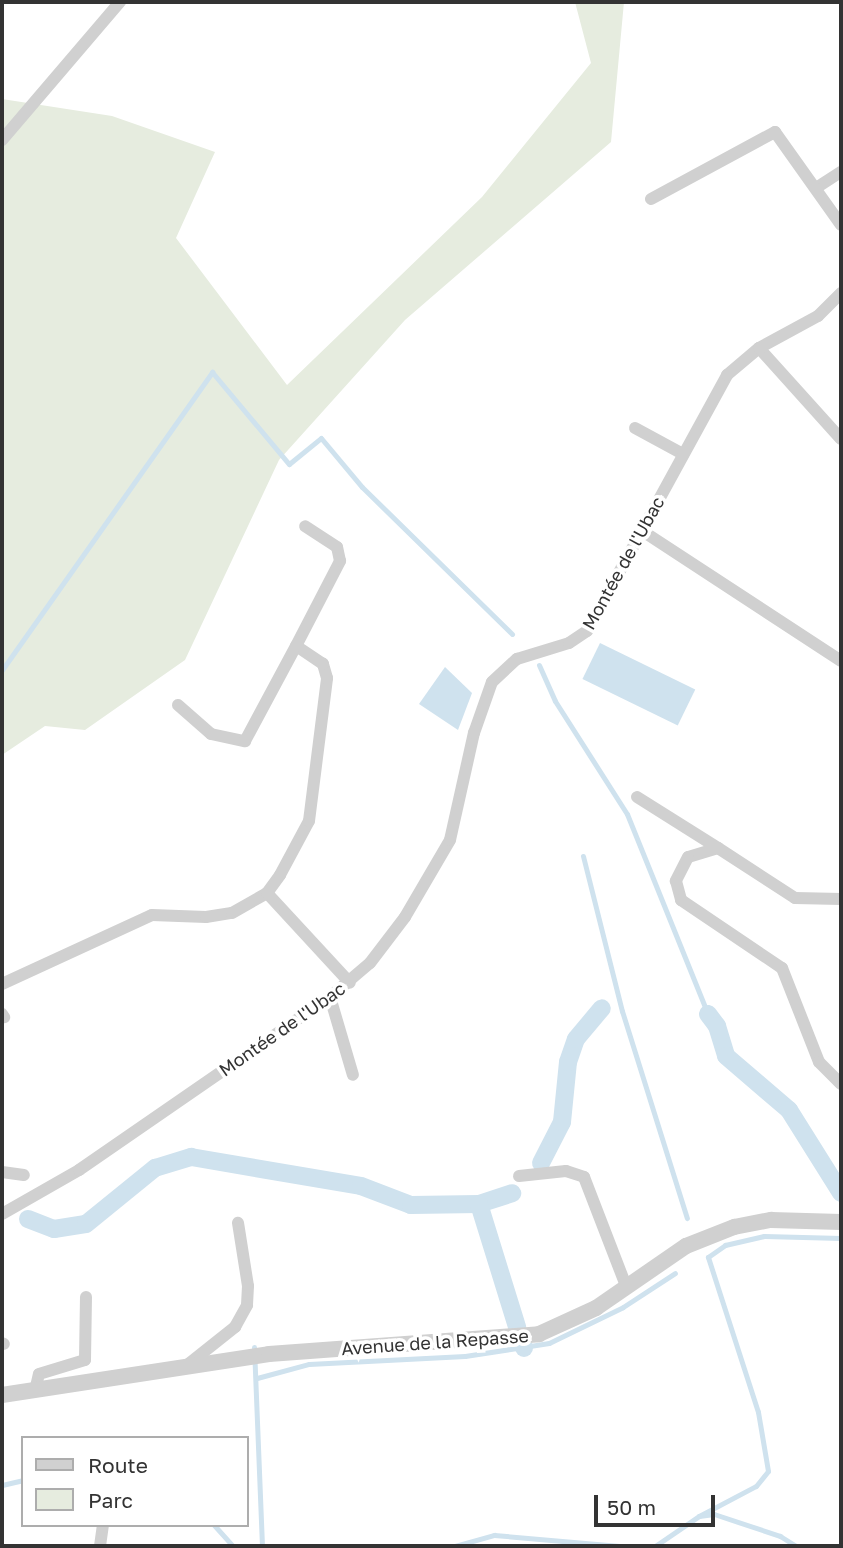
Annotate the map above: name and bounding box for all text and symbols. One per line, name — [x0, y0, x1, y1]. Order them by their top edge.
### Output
street label: Montée de l'Ubac — [577, 493, 669, 633]
street label: Montée de l'Ubac — [215, 977, 349, 1081]
street label: Avenue de la Repasse — [341, 1325, 529, 1359]
legend — [21, 1436, 248, 1527]
text: Route — [88, 1452, 148, 1478]
scale bar — [598, 1482, 719, 1526]
text: Parc — [88, 1487, 133, 1513]
text: 50 m — [607, 1494, 656, 1520]

